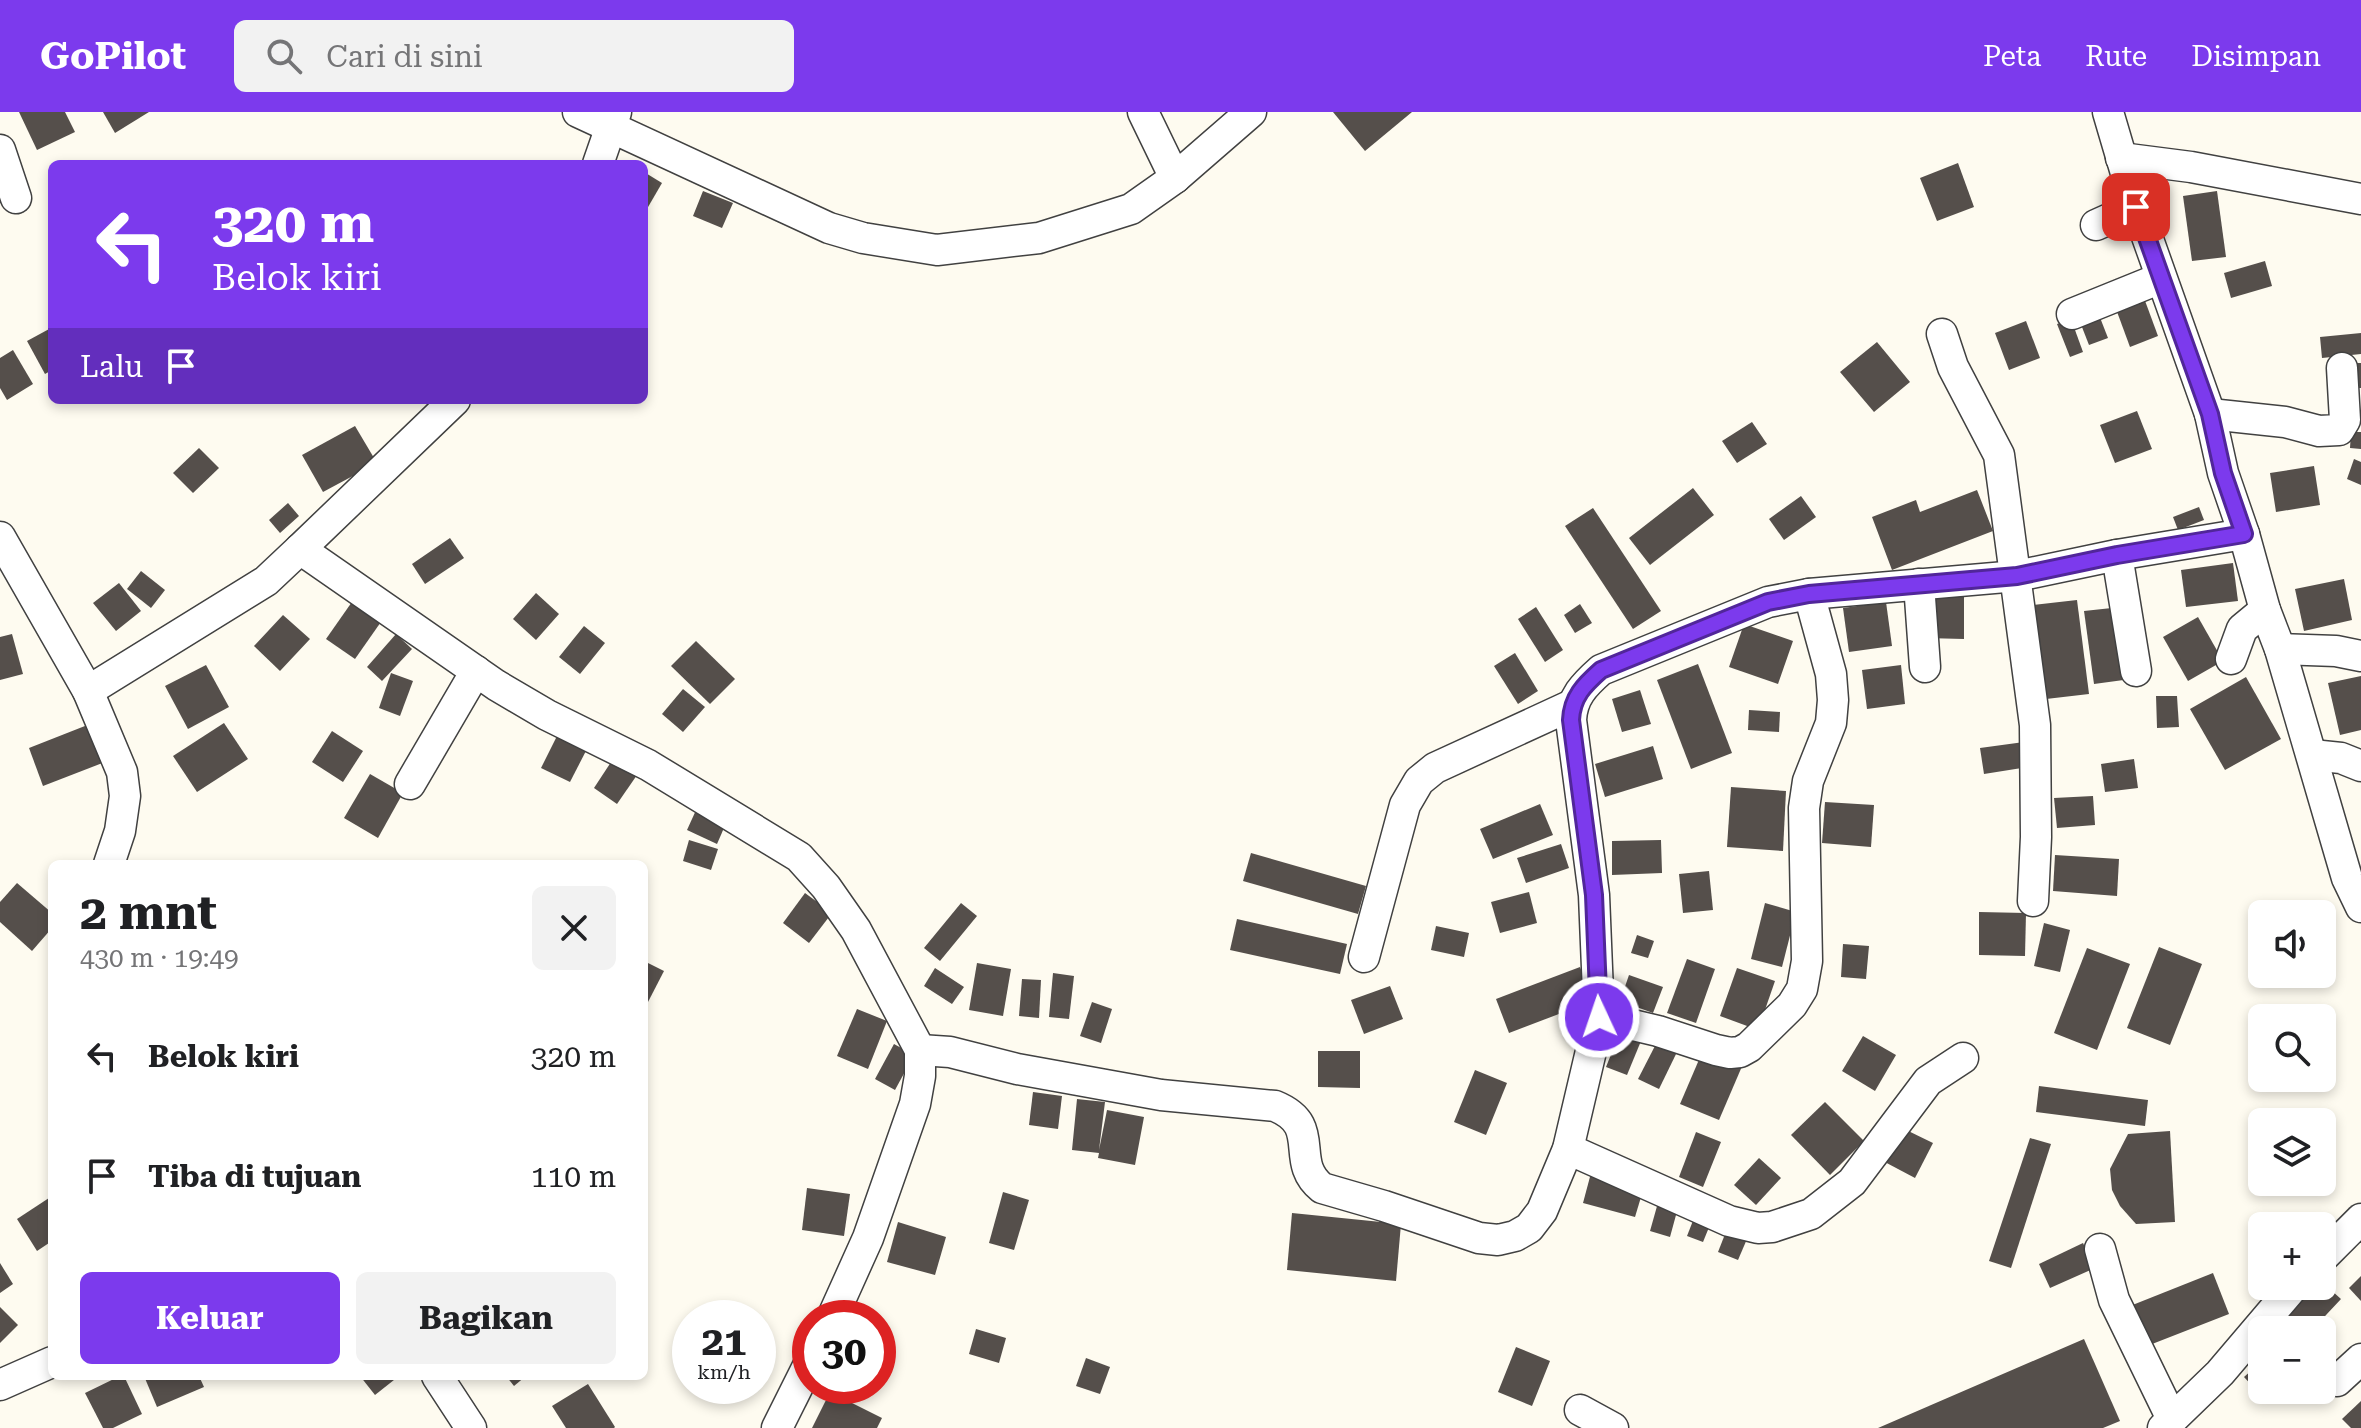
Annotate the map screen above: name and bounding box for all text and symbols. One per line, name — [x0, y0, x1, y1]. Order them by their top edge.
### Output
search box — [234, 20, 794, 92]
text: GoPilot — [40, 34, 186, 78]
icon: search — [262, 34, 306, 78]
text: Cari di sini — [326, 39, 483, 74]
text: Peta — [1983, 40, 2041, 73]
text: Rute — [2085, 40, 2147, 73]
text: Disimpan — [2191, 40, 2321, 73]
pin — [2102, 173, 2170, 241]
icon: arrive — [2114, 185, 2158, 229]
text: 320 m — [212, 190, 374, 256]
icon: left — [80, 192, 184, 296]
text: Belok kiri — [212, 257, 381, 299]
icon: arrive — [159, 344, 203, 388]
text: Lalu — [80, 349, 143, 384]
text: 2 mnt — [80, 885, 217, 941]
button: close — [532, 886, 616, 970]
map controls — [2248, 900, 2336, 1404]
button: sound — [2248, 900, 2336, 988]
text: 430 m · 19:49 — [80, 943, 239, 973]
position arrow — [1557, 975, 1641, 1059]
button: search — [2248, 1004, 2336, 1092]
icon: left — [80, 1034, 124, 1078]
text: Belok kiri — [148, 1039, 299, 1074]
text: 320 m — [531, 1039, 616, 1074]
button: layers — [2248, 1108, 2336, 1196]
icon: arrive — [80, 1154, 124, 1198]
text: Tiba di tujuan — [148, 1159, 361, 1194]
text: 110 m — [531, 1159, 616, 1194]
button: + — [2248, 1212, 2336, 1300]
button: Keluar — [80, 1272, 340, 1364]
button: Bagikan — [356, 1272, 616, 1364]
speed limit sign: 30 — [792, 1300, 896, 1404]
button: − — [2248, 1316, 2336, 1404]
text: 21 — [702, 1318, 746, 1365]
text: km/h — [697, 1360, 751, 1384]

